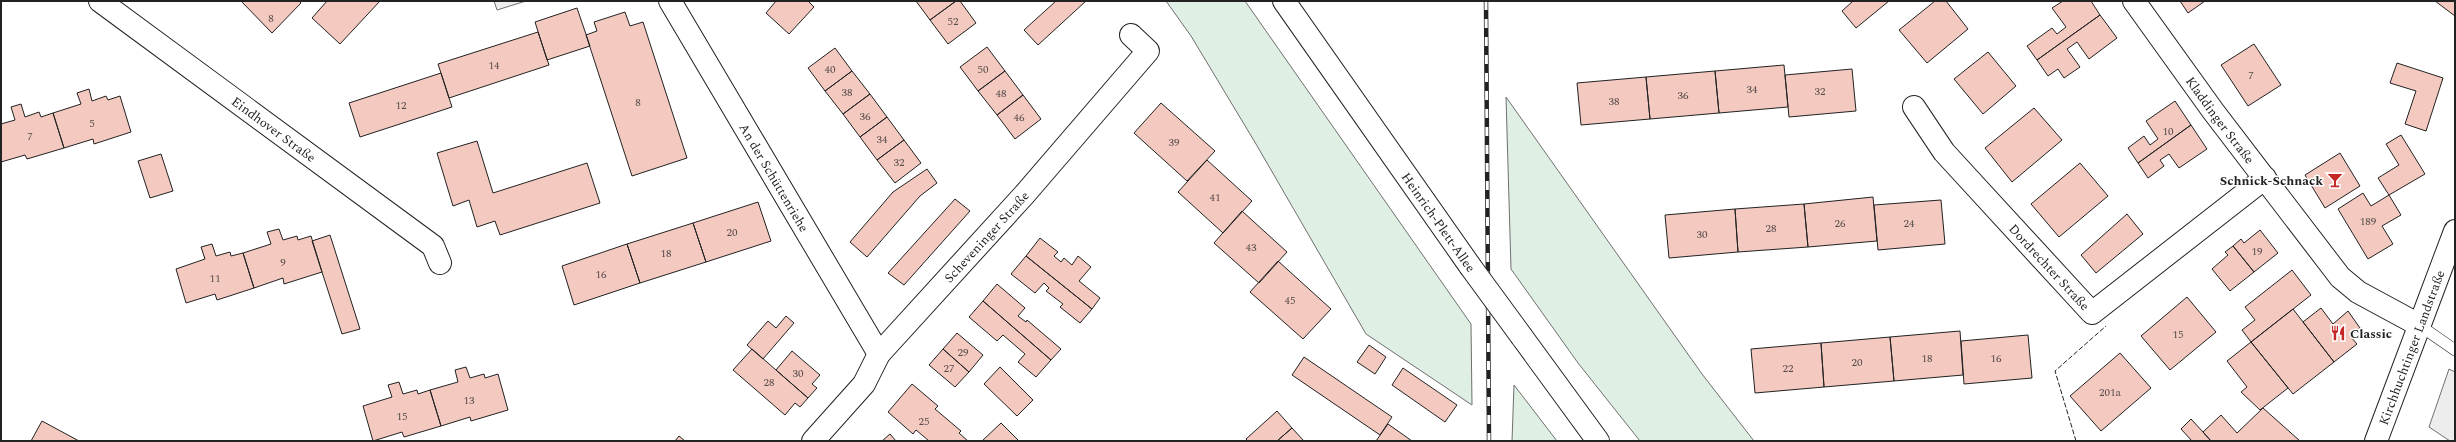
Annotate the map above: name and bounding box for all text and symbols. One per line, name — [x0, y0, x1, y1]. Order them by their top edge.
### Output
house number: 8 — [268, 10, 274, 27]
house number: 52 — [948, 13, 959, 30]
house number: 14 — [489, 57, 500, 74]
house number: 40 — [825, 61, 836, 78]
house number: 50 — [978, 61, 989, 78]
house number: 7 — [2248, 67, 2254, 84]
street label: Kladdinger Straße — [2180, 73, 2259, 168]
house number: 34 — [1747, 81, 1758, 98]
house number: 32 — [1815, 83, 1826, 100]
house number: 38 — [842, 84, 853, 101]
house number: 48 — [996, 85, 1007, 102]
house number: 36 — [1678, 87, 1689, 104]
street label: Eindhover Straße — [227, 92, 320, 168]
house number: 38 — [1609, 93, 1620, 110]
house number: 8 — [635, 94, 641, 111]
house number: 12 — [396, 97, 407, 114]
house number: 36 — [860, 108, 871, 125]
house number: 46 — [1014, 109, 1025, 126]
house number: 5 — [89, 115, 95, 132]
street label: An der Schüttenriehe — [734, 120, 814, 236]
house number: 10 — [2163, 123, 2174, 140]
house number: 7 — [27, 128, 33, 145]
house number: 34 — [877, 131, 888, 148]
house number: 39 — [1169, 134, 1180, 151]
house number: 32 — [894, 154, 905, 171]
street label: Heinrich-Plett-Allee — [1396, 168, 1480, 277]
place label: Schnick-Schnack — [2220, 171, 2323, 191]
bar icon: Schnick-Schnack — [2326, 171, 2344, 189]
street label: Scheveninger Straße — [940, 187, 1034, 288]
house number: 41 — [1210, 189, 1221, 206]
house number: 189 — [2360, 213, 2377, 230]
house number: 26 — [1835, 215, 1846, 232]
house number: 24 — [1904, 215, 1915, 232]
house number: 28 — [1766, 220, 1777, 237]
street label: Dordrechter Straße — [2004, 220, 2094, 315]
house number: 20 — [727, 224, 738, 241]
house number: 30 — [1697, 226, 1708, 243]
house number: 43 — [1246, 239, 1257, 256]
house number: 19 — [2252, 243, 2263, 260]
house number: 18 — [661, 245, 672, 262]
house number: 9 — [280, 254, 286, 271]
house number: 16 — [596, 266, 607, 283]
street label: Kirchhuchtinger Landstraße — [2374, 267, 2450, 428]
house number: 11 — [210, 270, 221, 287]
house number: 45 — [1285, 292, 1296, 309]
restaurant icon: Classic — [2329, 324, 2347, 342]
place label: Classic — [2350, 324, 2392, 344]
house number: 15 — [2173, 326, 2184, 343]
house number: 29 — [958, 344, 969, 361]
house number: 18 — [1922, 350, 1933, 367]
house number: 16 — [1991, 350, 2002, 367]
house number: 20 — [1852, 354, 1863, 371]
house number: 27 — [944, 360, 955, 377]
house number: 22 — [1783, 360, 1794, 377]
house number: 30 — [793, 365, 804, 382]
house number: 28 — [764, 374, 775, 391]
house number: 201a — [2099, 384, 2122, 401]
house number: 13 — [464, 392, 475, 409]
house number: 15 — [397, 408, 408, 425]
house number: 25 — [919, 413, 930, 430]

